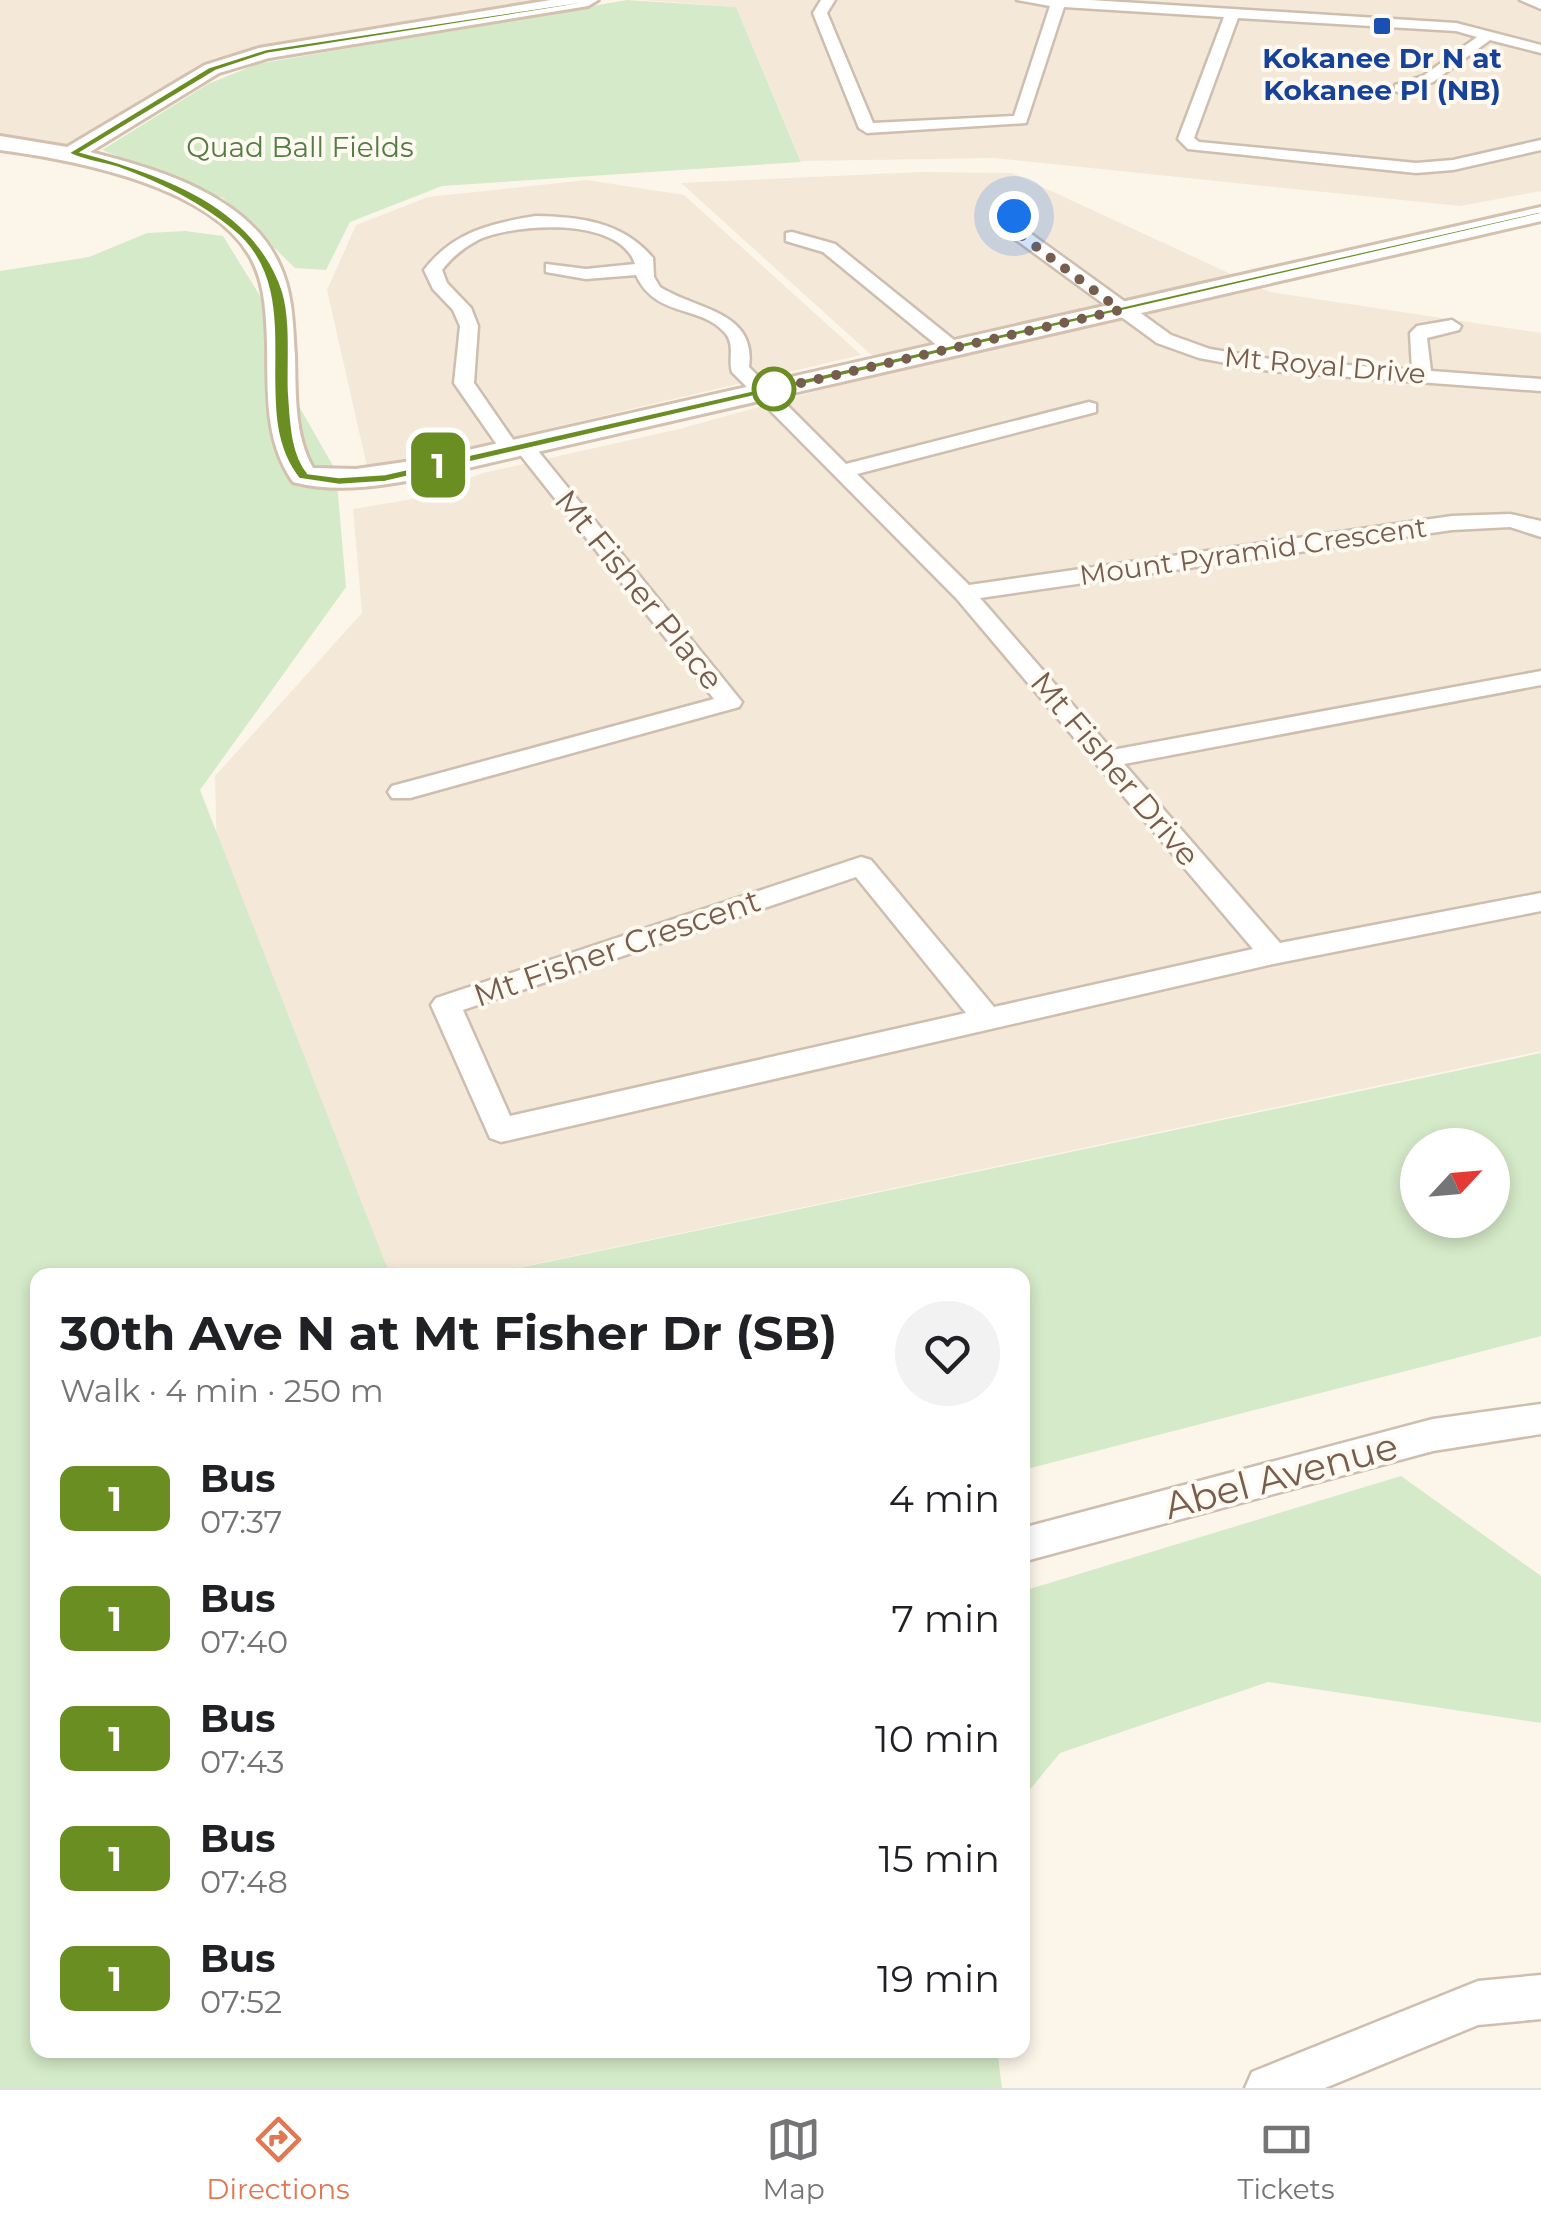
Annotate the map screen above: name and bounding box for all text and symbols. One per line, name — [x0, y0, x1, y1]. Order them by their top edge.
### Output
marker: Kokanee Dr N at Kokanee Pl (NB) — [1371, 15, 1393, 37]
place label: Kokanee Dr N at Kokanee Pl (NB) — [1262, 41, 1502, 107]
park label: Quad Ball Fields — [186, 130, 414, 164]
your location — [989, 191, 1039, 241]
street label: Mt Royal Drive — [1223, 339, 1427, 391]
unlabelled marker — [753, 368, 795, 410]
line badge: 1 — [406, 432, 470, 498]
text: 1 — [431, 444, 445, 487]
street label: Mt Fisher Place — [547, 482, 732, 698]
street label: Mount Pyramid Crescent — [1077, 510, 1429, 592]
street label: Mt Fisher Drive — [1023, 663, 1208, 874]
street label: Mt Fisher Crescent — [468, 880, 765, 1015]
north arrow — [1400, 1128, 1510, 1238]
map controls — [1400, 1128, 1510, 1238]
button: heart — [895, 1301, 1000, 1406]
text: 30th Ave N at Mt Fisher Dr (SB) — [60, 1304, 837, 1362]
text: Walk · 4 min · 250 m — [60, 1371, 384, 1410]
street label: Abel Avenue — [1159, 1422, 1403, 1529]
text: Bus — [200, 1455, 275, 1502]
text: 4 min — [889, 1475, 1000, 1522]
text: 1 — [108, 1477, 122, 1520]
text: 07:37 — [200, 1502, 282, 1541]
text: Bus — [200, 1575, 275, 1622]
text: 7 min — [891, 1595, 1000, 1642]
text: 1 — [108, 1597, 122, 1640]
text: 07:40 — [200, 1622, 288, 1661]
text: Bus — [200, 1695, 275, 1742]
text: 10 min — [875, 1715, 1000, 1762]
text: 1 — [108, 1717, 122, 1760]
text: 07:43 — [200, 1742, 285, 1781]
text: Bus — [200, 1815, 275, 1862]
text: 15 min — [879, 1835, 1000, 1882]
text: 1 — [108, 1837, 122, 1880]
text: 07:48 — [200, 1862, 288, 1901]
text: Bus — [200, 1935, 275, 1982]
text: 19 min — [877, 1955, 1000, 2002]
text: 1 — [108, 1957, 122, 2000]
text: 07:52 — [200, 1982, 282, 2021]
tab: Directions — [206, 2112, 350, 2206]
tab: Map — [762, 2112, 825, 2206]
tab: Tickets — [1237, 2112, 1335, 2206]

